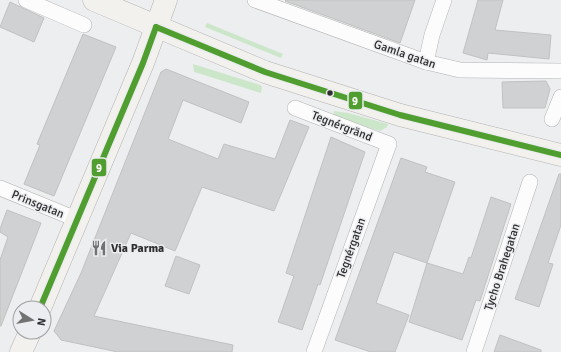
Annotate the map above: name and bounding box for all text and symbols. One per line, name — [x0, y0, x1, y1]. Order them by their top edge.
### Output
street label: Gamla gatan — [372, 37, 438, 72]
unlabelled marker — [325, 88, 335, 98]
line badge: 9 — [348, 91, 363, 110]
text: 9 — [352, 95, 358, 108]
street label: Tegnérgränd — [309, 108, 374, 145]
line badge: 9 — [91, 158, 107, 177]
text: 9 — [96, 162, 102, 175]
street label: Prinsgatan — [9, 187, 66, 222]
street label: Tegnérgatan — [334, 216, 369, 280]
street label: Tycho Brahegatan — [481, 222, 524, 313]
restaurant icon: Via Parma — [90, 239, 108, 257]
place label: Via Parma — [111, 241, 164, 256]
north arrow — [12, 300, 52, 340]
text: N — [34, 317, 48, 327]

